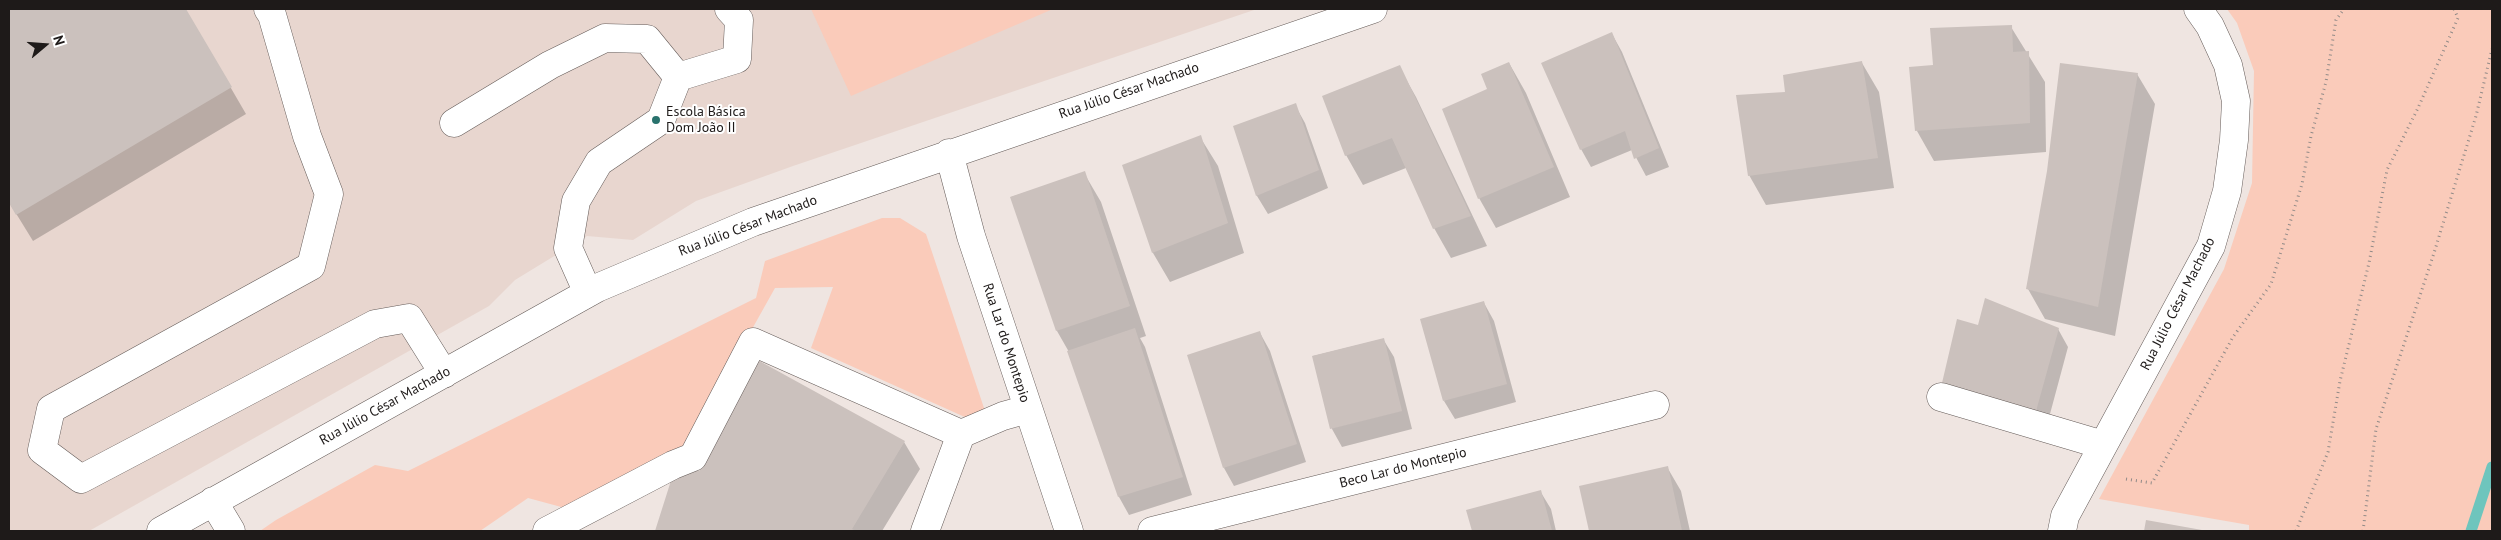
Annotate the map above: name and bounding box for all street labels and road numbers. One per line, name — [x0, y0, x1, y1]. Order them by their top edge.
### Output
street label: Rua Júlio César Machado — [1057, 59, 1201, 123]
street label: Rua Júlio César Machado — [676, 192, 820, 260]
street label: Rua Júlio César Machado — [2137, 235, 2219, 373]
street label: Rua Lar do Montepio — [979, 281, 1033, 405]
street label: Rua Júlio César Machado — [317, 363, 453, 449]
street label: Beco Lar do Montepio — [1338, 444, 1468, 492]

